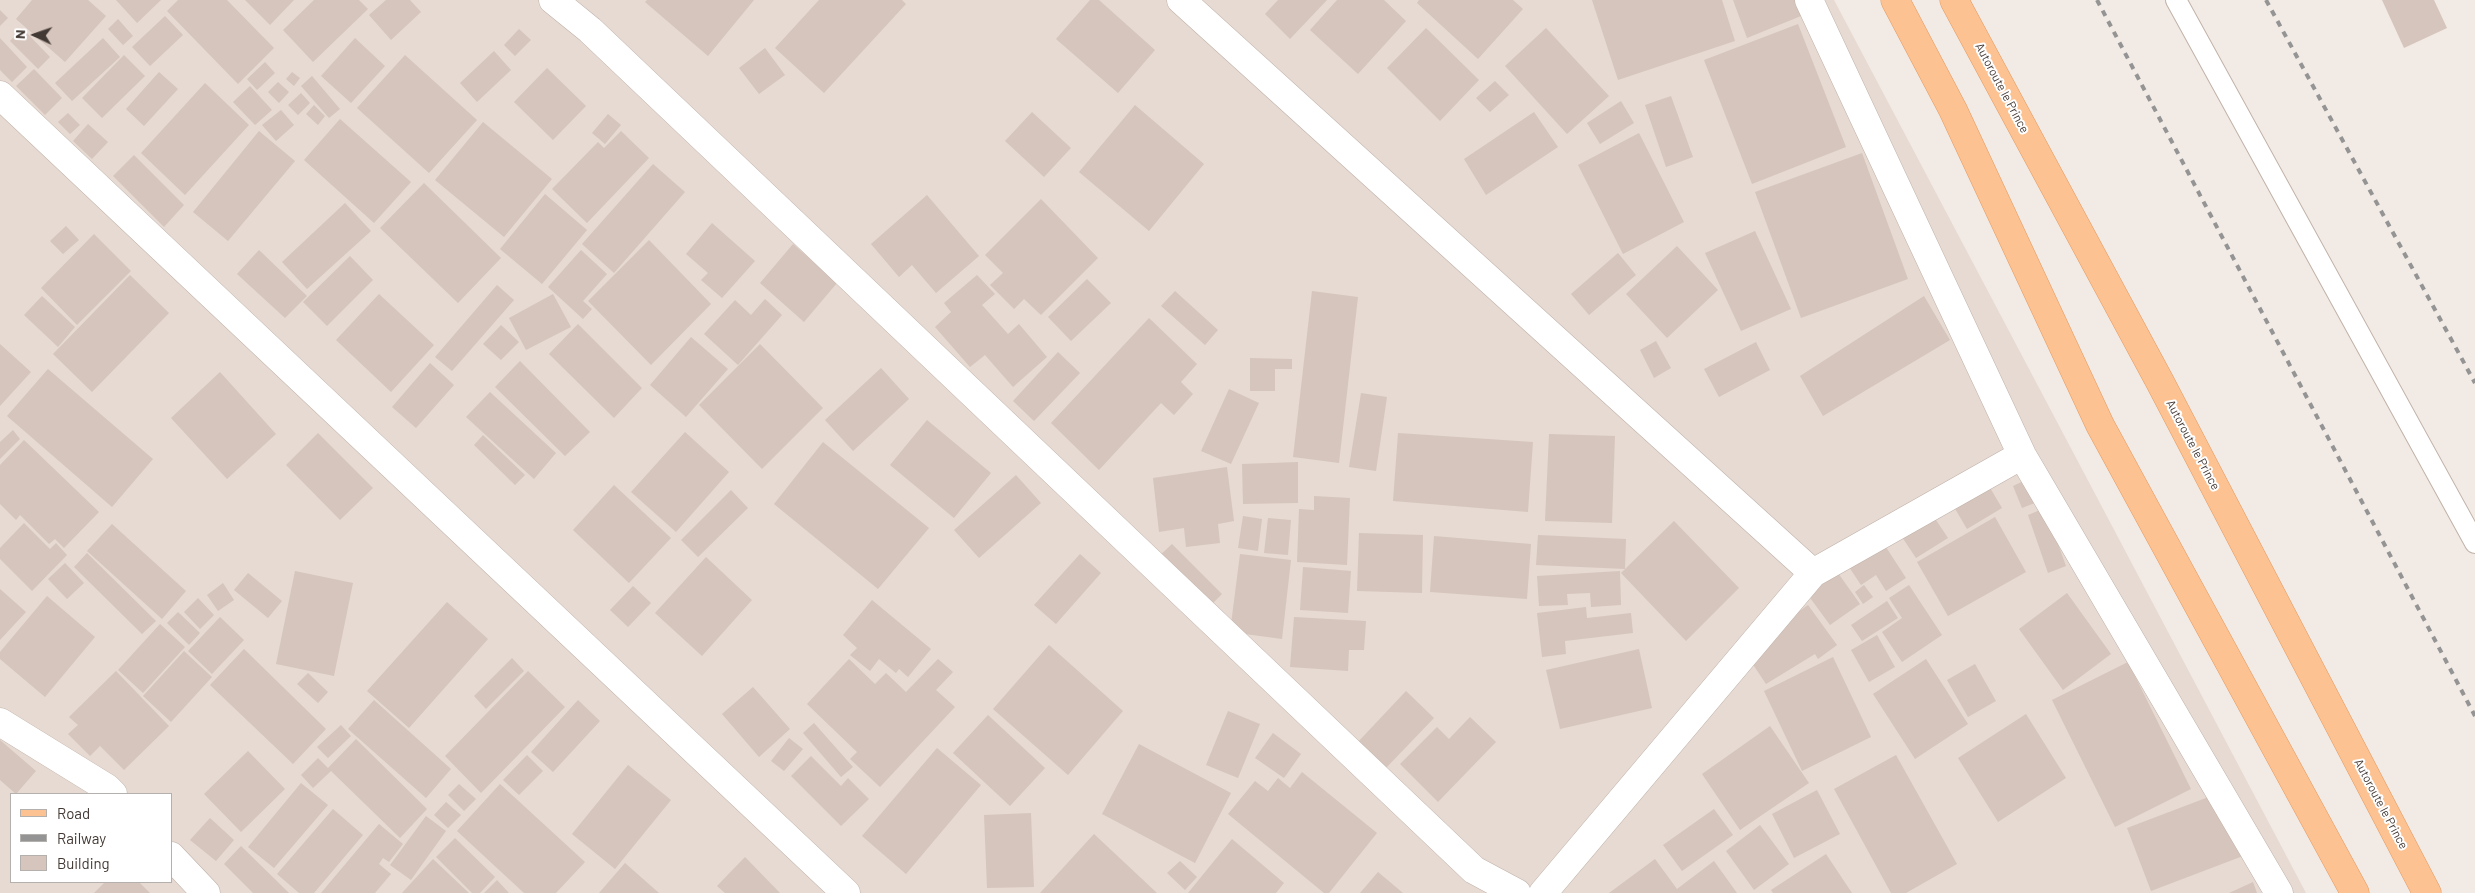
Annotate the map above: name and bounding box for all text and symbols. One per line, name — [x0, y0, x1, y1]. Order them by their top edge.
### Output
north arrow — [10, 10, 60, 60]
text: N — [11, 29, 28, 39]
street label: Autoroute le Prince — [1972, 41, 2032, 135]
street label: Autoroute le Prince — [2163, 398, 2223, 492]
street label: Autoroute le Prince — [2351, 757, 2411, 851]
legend — [10, 793, 172, 883]
text: Road — [57, 804, 90, 822]
text: Railway — [57, 829, 106, 847]
text: Building — [57, 854, 110, 872]

